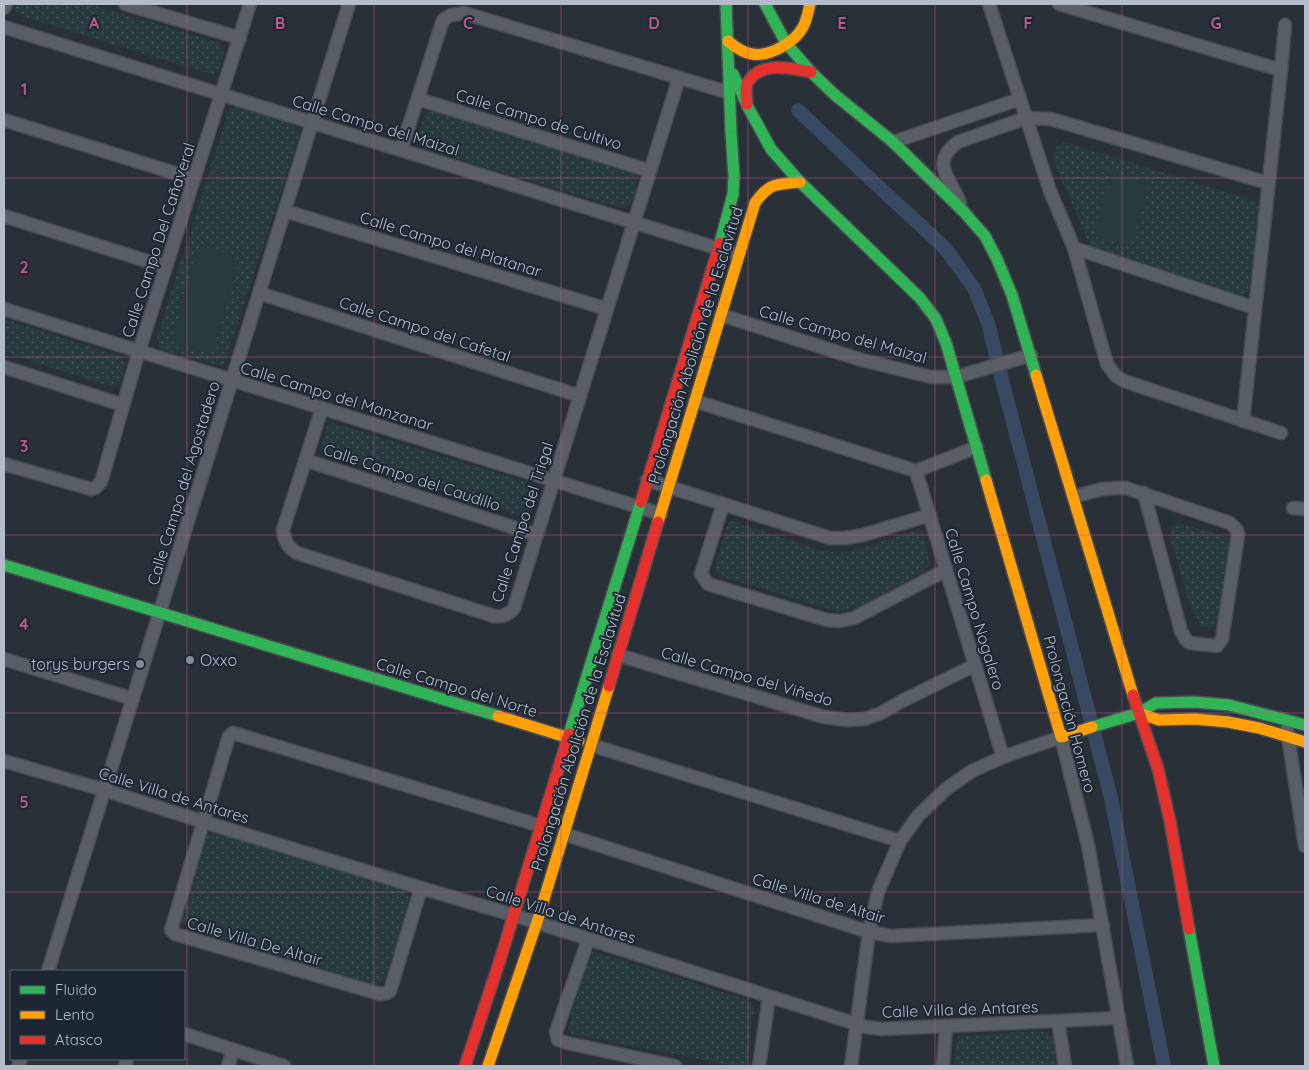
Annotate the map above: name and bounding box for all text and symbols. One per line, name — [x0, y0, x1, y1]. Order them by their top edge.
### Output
text: A — [89, 13, 100, 33]
text: B — [275, 13, 285, 33]
text: C — [463, 13, 473, 33]
text: D — [648, 13, 660, 33]
text: E — [837, 13, 847, 33]
text: F — [1024, 13, 1033, 33]
text: G — [1210, 13, 1222, 33]
text: 1 — [21, 79, 27, 99]
street label: Calle Campo de Cultivo — [454, 84, 624, 154]
street label: Calle Campo del Maizal — [290, 90, 462, 160]
street label: Calle Campo Del Cañaveral — [117, 140, 199, 340]
street label: Prolongación Abolición de la Esclavitud — [643, 204, 747, 486]
street label: Calle Campo del Platanar — [358, 207, 544, 281]
text: 2 — [19, 257, 29, 277]
street label: Calle Campo del Cafetal — [337, 292, 513, 366]
street label: Calle Campo del Maizal — [757, 300, 929, 368]
street label: Calle Campo del Manzanar — [238, 357, 436, 435]
street label: Calle Campo del Agostadero — [142, 378, 224, 588]
text: 3 — [20, 436, 28, 456]
street label: Calle Campo del Caudillo — [321, 439, 503, 515]
street label: Calle Campo del Trigal — [487, 439, 557, 605]
street label: Calle Campo Nogalero — [941, 526, 1009, 692]
street label: Prolongación Abolición de la Esclavitud — [526, 591, 630, 873]
text: 4 — [19, 614, 29, 634]
street label: Prolongación Homero — [1039, 633, 1101, 795]
street label: Calle Campo del Viñedo — [659, 642, 835, 710]
place label: Oxxo — [200, 650, 237, 670]
street label: Calle Campo del Norte — [374, 653, 540, 721]
place label: torys burgers — [31, 654, 130, 674]
marker: Oxxo — [184, 654, 196, 666]
marker: torys burgers — [134, 658, 146, 670]
street label: Calle Villa de Antares — [96, 763, 252, 827]
text: 5 — [19, 792, 29, 812]
street label: Calle Villa de Altair — [750, 868, 888, 928]
street label: Calle Villa de Antares — [484, 880, 638, 948]
street label: Calle Villa De Altair — [185, 912, 325, 970]
legend — [10, 970, 185, 1060]
text: Fluido — [55, 980, 97, 999]
street label: Calle Villa de Antares — [881, 996, 1039, 1022]
text: Lento — [55, 1005, 94, 1024]
text: Atasco — [55, 1030, 103, 1049]

